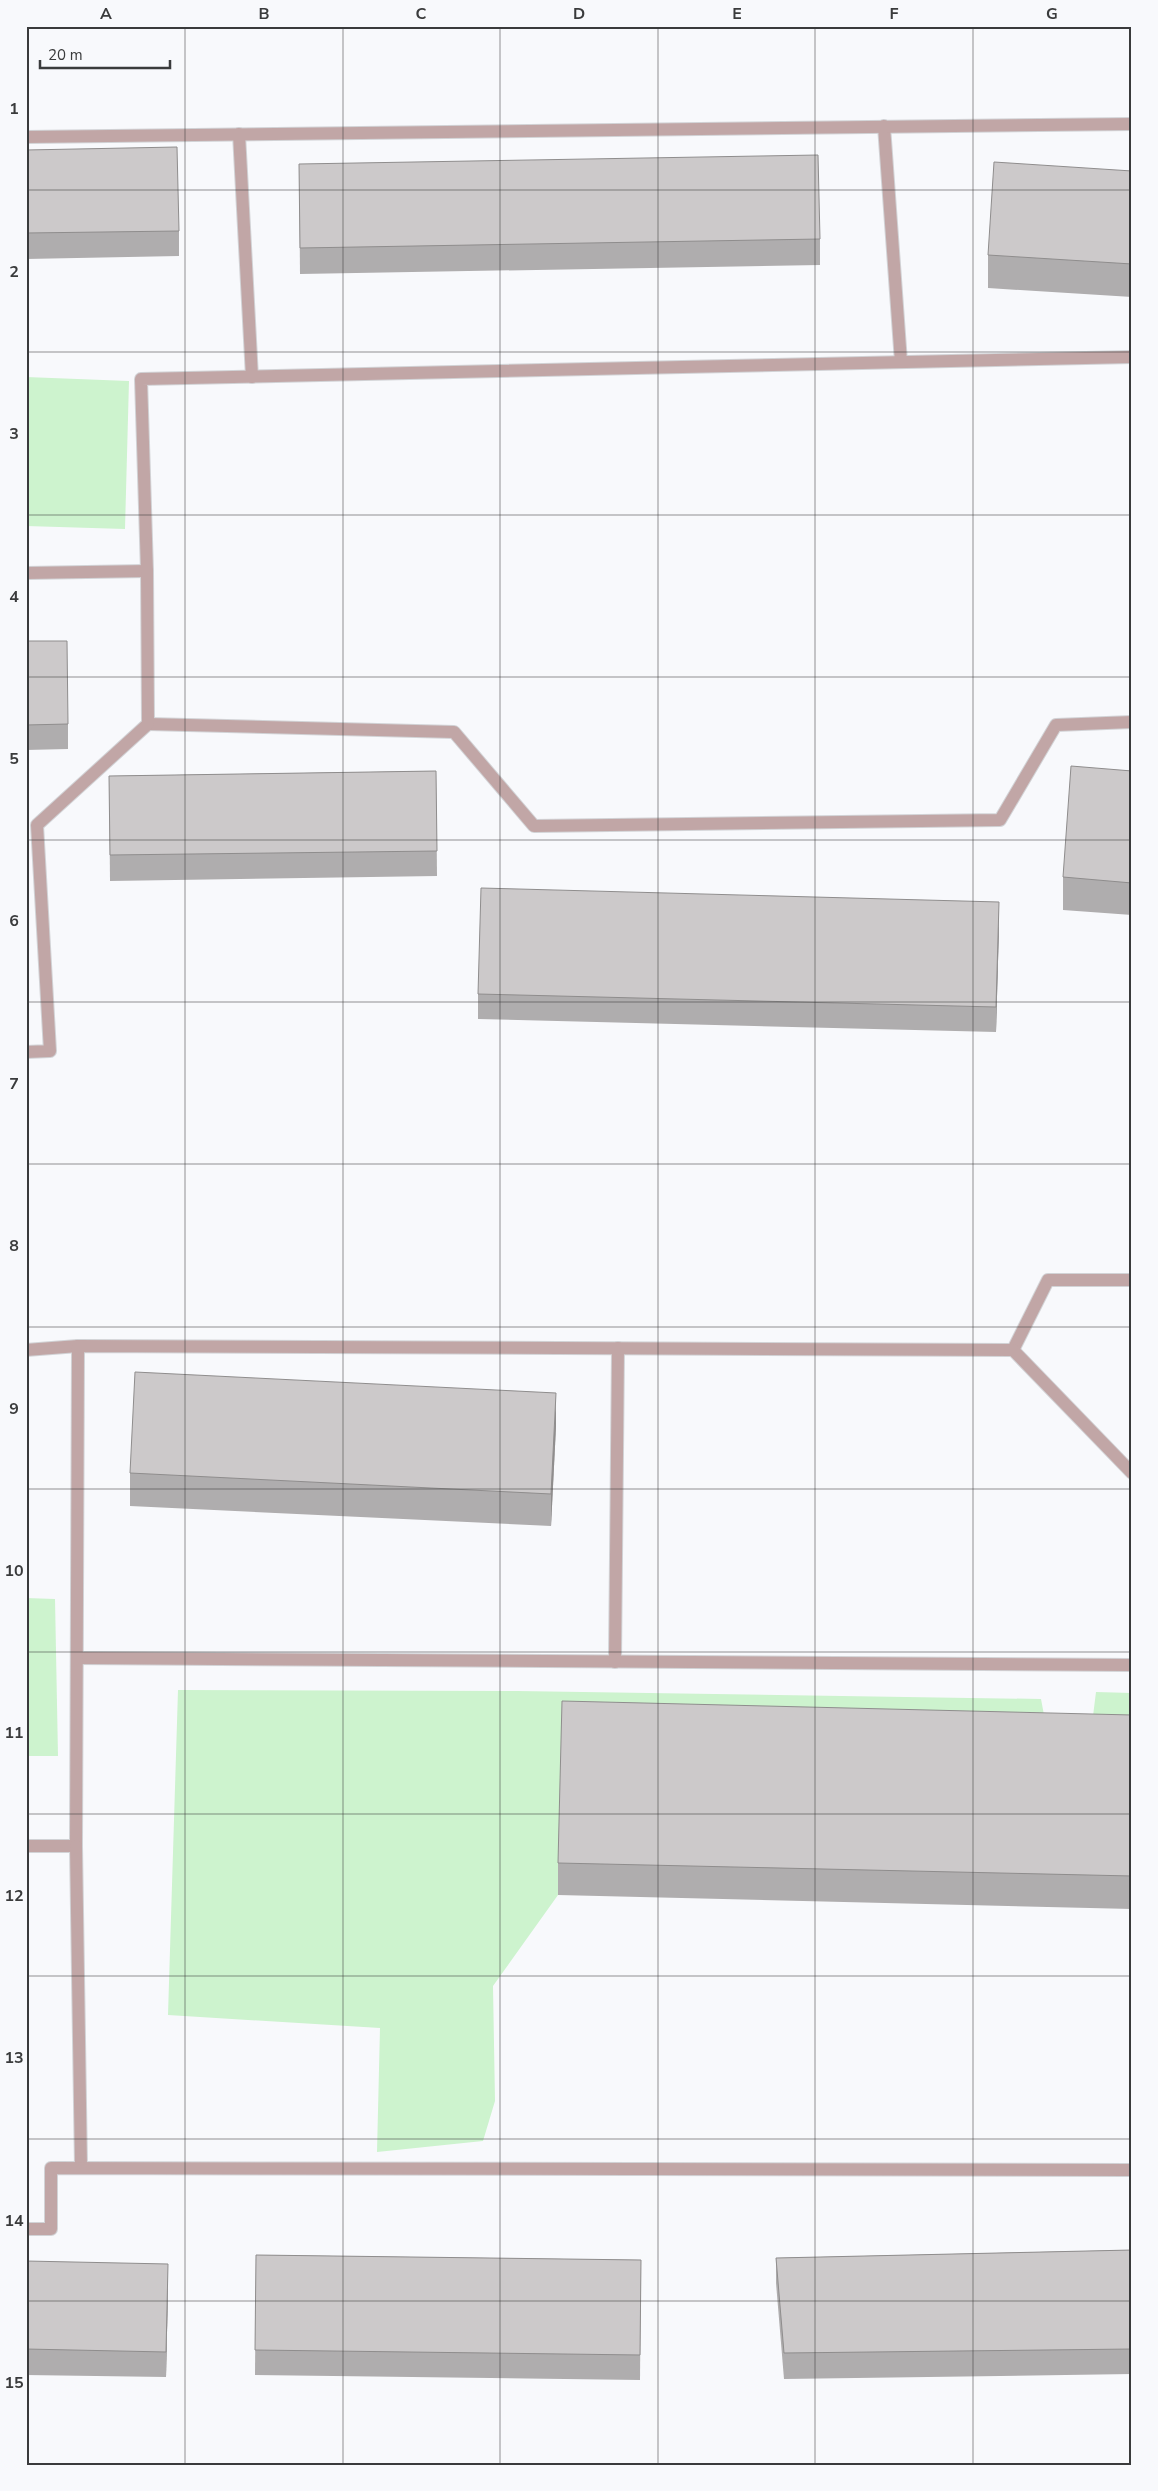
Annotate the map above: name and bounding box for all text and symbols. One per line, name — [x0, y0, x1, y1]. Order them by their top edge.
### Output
text: A — [100, 3, 112, 25]
text: B — [258, 3, 270, 25]
text: C — [416, 3, 427, 25]
text: D — [573, 3, 585, 25]
text: E — [732, 3, 742, 25]
text: F — [890, 3, 899, 25]
text: G — [1046, 3, 1058, 25]
scale bar — [40, 38, 170, 70]
text: 20 m — [48, 45, 83, 65]
text: 1 — [9, 98, 19, 120]
text: 2 — [9, 261, 19, 283]
text: 3 — [9, 423, 19, 445]
text: 4 — [9, 586, 19, 608]
text: 5 — [9, 748, 19, 770]
text: 6 — [9, 910, 19, 932]
text: 7 — [9, 1073, 19, 1095]
text: 8 — [9, 1235, 19, 1257]
text: 9 — [9, 1398, 19, 1420]
text: 10 — [4, 1560, 24, 1582]
text: 11 — [4, 1722, 24, 1744]
text: 12 — [4, 1885, 24, 1907]
text: 13 — [4, 2047, 24, 2069]
text: 14 — [4, 2210, 24, 2232]
text: 15 — [4, 2372, 24, 2394]

